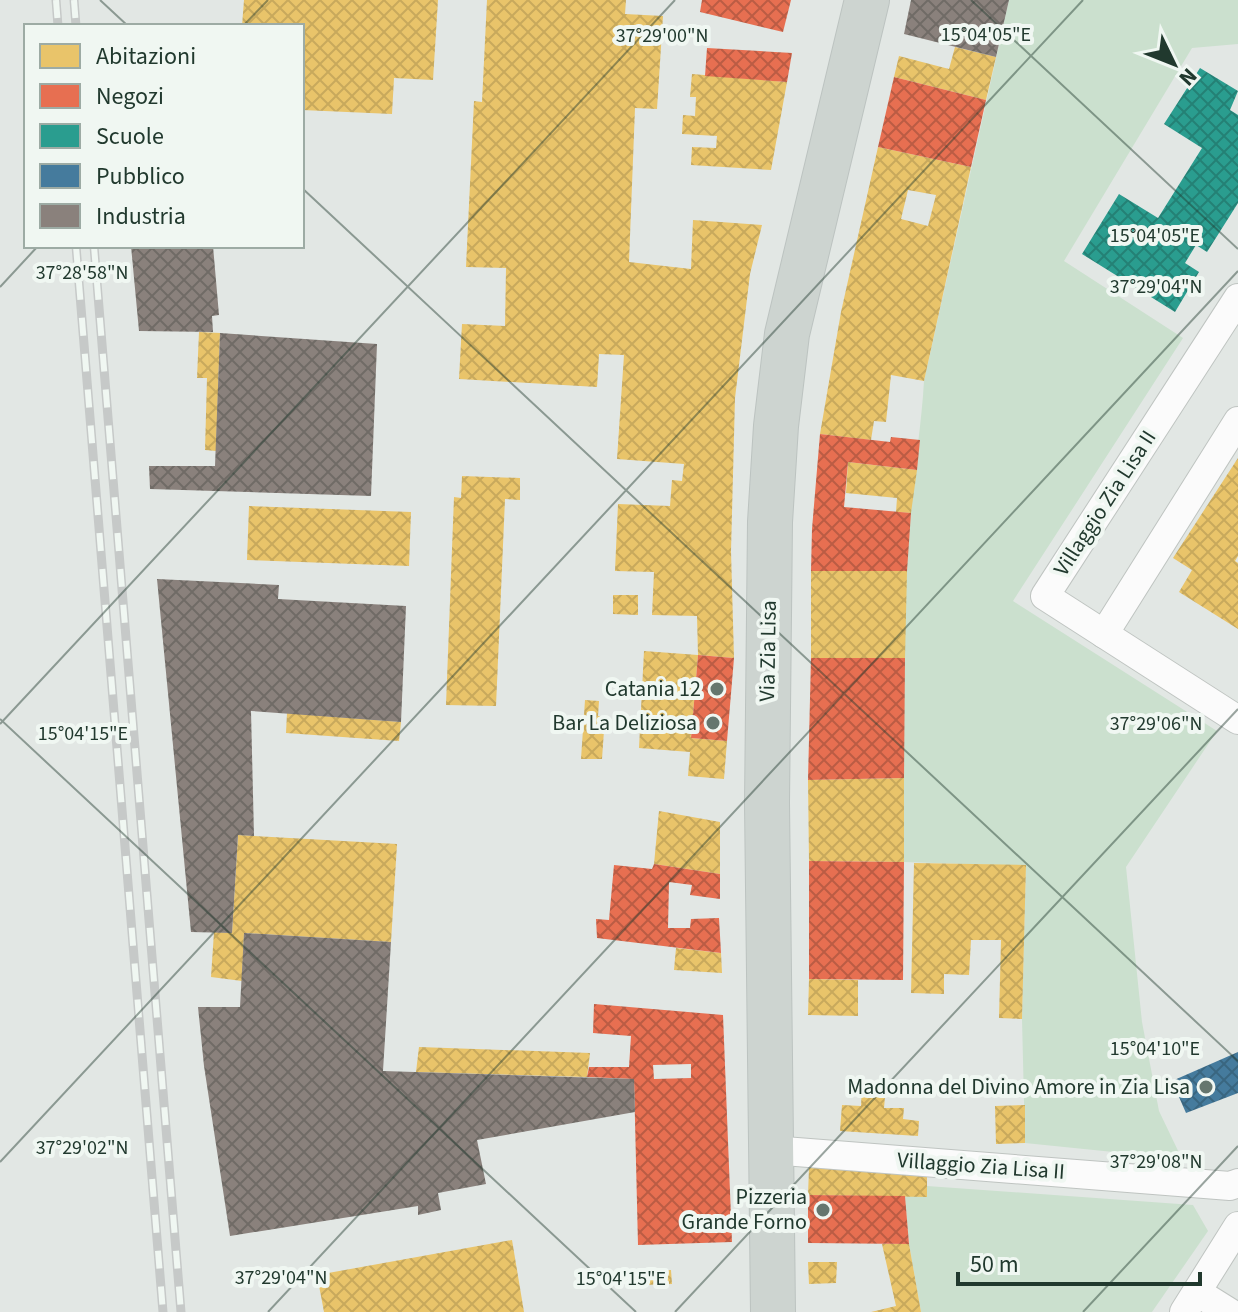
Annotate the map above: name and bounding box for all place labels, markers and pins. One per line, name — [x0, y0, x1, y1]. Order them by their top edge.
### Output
place label: Catania 12 — [605, 673, 701, 705]
marker: Catania 12 — [708, 680, 726, 698]
place label: Bar La Deliziosa — [552, 707, 697, 739]
marker: Bar La Deliziosa — [704, 714, 722, 732]
place label: Madonna del Divino Amore in Zia Lisa — [847, 1071, 1190, 1103]
marker: Madonna del Divino Amore in Zia Lisa — [1197, 1078, 1215, 1096]
place label: Pizzeria Grande Forno — [682, 1181, 807, 1238]
marker: Pizzeria Grande Forno — [814, 1201, 832, 1219]

